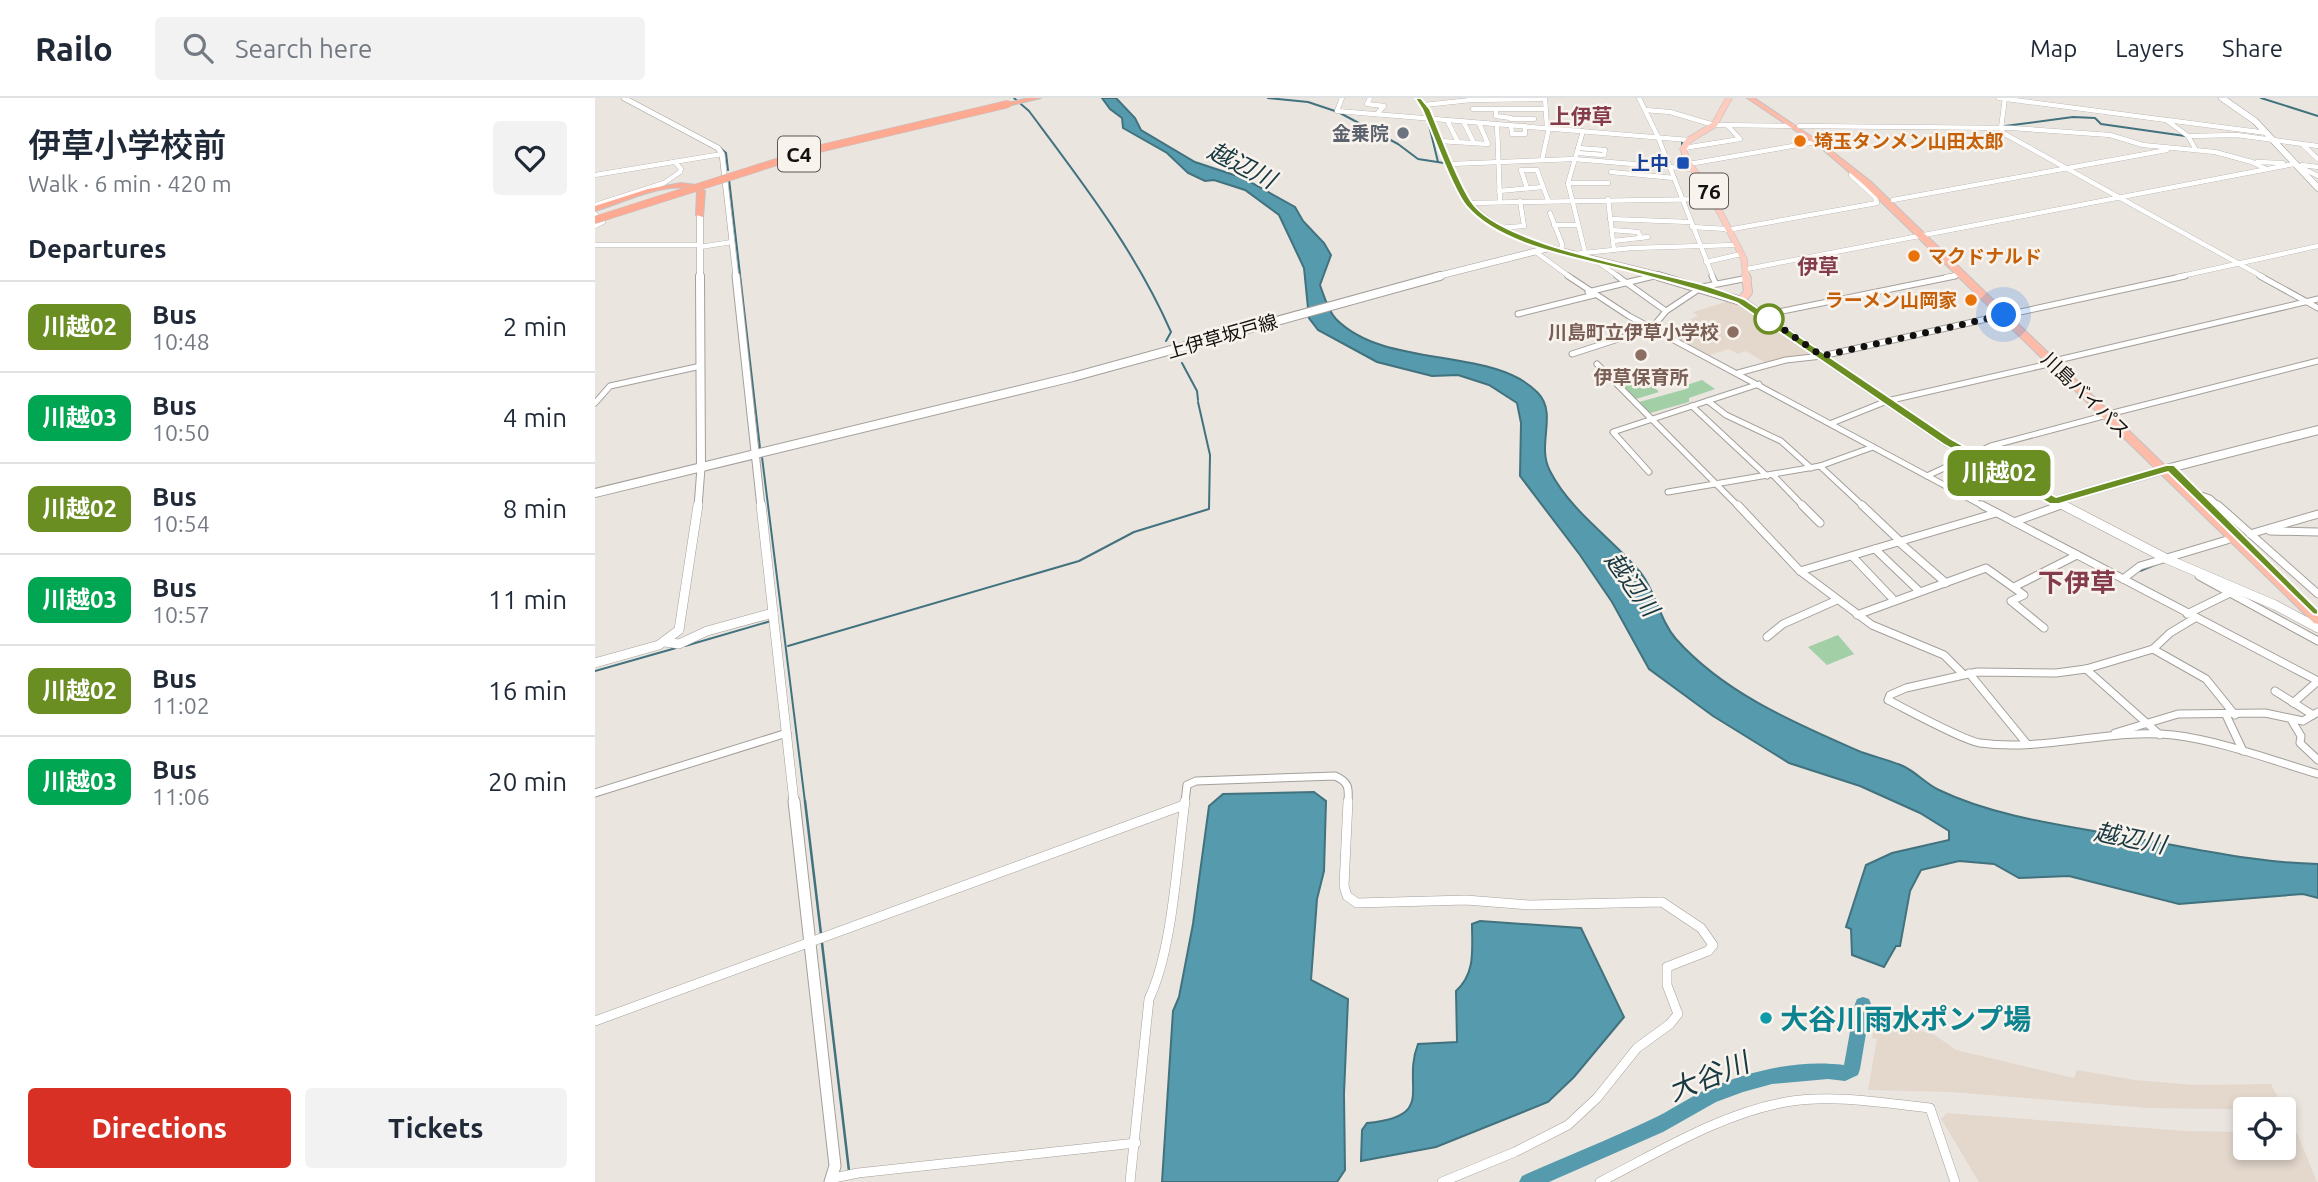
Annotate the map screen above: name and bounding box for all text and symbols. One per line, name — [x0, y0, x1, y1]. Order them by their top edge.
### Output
search box — [155, 17, 645, 80]
icon: search — [179, 29, 217, 67]
text: Railo — [35, 30, 113, 67]
text: Search here — [235, 34, 372, 63]
text: Map — [2030, 35, 2077, 62]
text: Layers — [2115, 35, 2184, 62]
text: Share — [2222, 35, 2283, 62]
district label: 上伊草 — [1550, 104, 1613, 128]
button: heart — [493, 121, 567, 195]
place label: 金乗院 — [1332, 122, 1389, 144]
marker: 金乗院 — [1395, 125, 1411, 141]
text: 伊草小学校前 — [28, 126, 226, 163]
place label: 埼玉タンメン山田太郎 — [1814, 130, 2003, 152]
marker: 埼玉タンメン山田太郎 — [1792, 133, 1808, 149]
road number: C4 — [778, 136, 820, 172]
water label: 越辺川 — [1204, 137, 1283, 195]
place label: 上中 — [1631, 152, 1669, 174]
marker: 上中 — [1675, 155, 1691, 171]
text: Walk · 6 min · 420 m — [28, 171, 232, 196]
road number: 76 — [1690, 174, 1728, 208]
text: Departures — [28, 234, 166, 263]
place label: マクドナルド — [1928, 245, 2042, 267]
marker: マクドナルド — [1906, 248, 1922, 264]
district label: 伊草 — [1797, 254, 1839, 278]
place label: ラーメン山岡家 — [1825, 289, 1957, 311]
marker: ラーメン山岡家 — [1963, 292, 1979, 308]
your location — [1986, 297, 2021, 332]
text: Bus — [152, 300, 197, 329]
unlabelled marker — [1754, 304, 1784, 334]
street label: 上伊草坂戸線 — [1164, 310, 1280, 362]
text: 2 min — [503, 312, 567, 341]
text: 川越02 — [42, 313, 117, 340]
place label: 川島町立伊草小学校 — [1548, 321, 1719, 343]
marker: 川島町立伊草小学校 — [1725, 324, 1741, 340]
text: 10:48 — [152, 329, 210, 354]
marker: 伊草保育所 — [1633, 347, 1649, 363]
street label: 川島バイパス — [2037, 348, 2135, 442]
place label: 伊草保育所 — [1593, 366, 1689, 388]
text: Bus — [152, 391, 197, 420]
text: 4 min — [503, 403, 567, 432]
text: 川越03 — [42, 404, 117, 431]
text: 10:50 — [152, 420, 210, 445]
line badge: 川越02 — [1950, 450, 2048, 496]
text: 川越02 — [1961, 459, 2037, 486]
text: Bus — [152, 482, 197, 511]
text: 8 min — [503, 494, 567, 523]
text: 川越02 — [42, 495, 117, 522]
text: 10:54 — [152, 511, 210, 536]
water label: 越辺川 — [1600, 547, 1666, 623]
district label: 下伊草 — [2038, 568, 2116, 597]
text: Bus — [152, 573, 197, 602]
text: 11 min — [488, 585, 567, 614]
text: 川越03 — [42, 586, 117, 613]
text: 10:57 — [152, 602, 210, 627]
text: Bus — [152, 664, 197, 693]
text: 16 min — [488, 676, 567, 705]
text: 川越02 — [42, 677, 117, 704]
text: 11:02 — [152, 693, 210, 718]
text: Bus — [152, 755, 197, 784]
text: 20 min — [488, 767, 567, 796]
text: 川越03 — [42, 768, 117, 795]
text: 11:06 — [152, 784, 210, 809]
water label: 越辺川 — [2092, 818, 2171, 859]
place label: 大谷川雨水ポンプ場 — [1780, 1003, 2031, 1034]
marker: 大谷川雨水ポンプ場 — [1758, 1010, 1774, 1026]
water label: 大谷川 — [1663, 1045, 1756, 1106]
button: Directions — [28, 1088, 291, 1168]
button: Tickets — [305, 1088, 567, 1168]
map controls — [2233, 1097, 2296, 1160]
button: locate — [2233, 1097, 2296, 1160]

